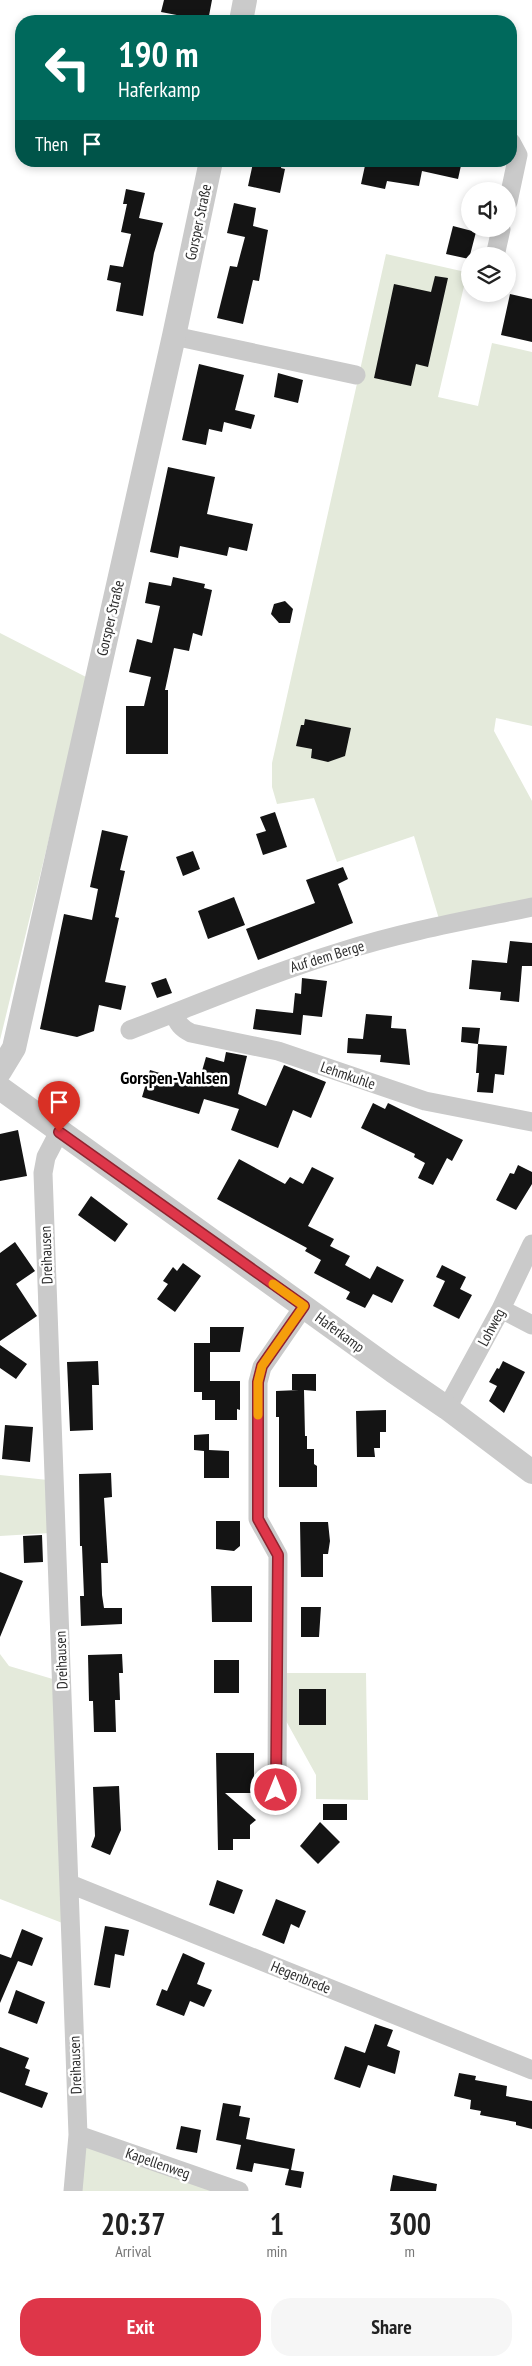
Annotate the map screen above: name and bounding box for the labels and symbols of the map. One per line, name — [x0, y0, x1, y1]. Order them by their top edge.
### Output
street label: Gorsper Straße — [181, 182, 215, 262]
street label: Gorsper Straße — [92, 578, 128, 658]
street label: Auf dem Berge — [288, 936, 366, 976]
street label: Lehmkuhle — [318, 1057, 378, 1093]
district label: Gorspen-Vahlsen — [120, 1066, 228, 1089]
pin — [38, 1081, 80, 1132]
street label: Dreihausen — [35, 1225, 57, 1285]
street label: Lohweg — [473, 1305, 509, 1349]
street label: Haferkamp — [312, 1308, 368, 1356]
street label: Dreihausen — [50, 1630, 72, 1690]
position arrow — [249, 1763, 301, 1815]
street label: Hegenbrede — [268, 1956, 334, 1998]
street label: Dreihausen — [64, 2035, 86, 2095]
street label: Kapellenweg — [123, 2143, 193, 2183]

